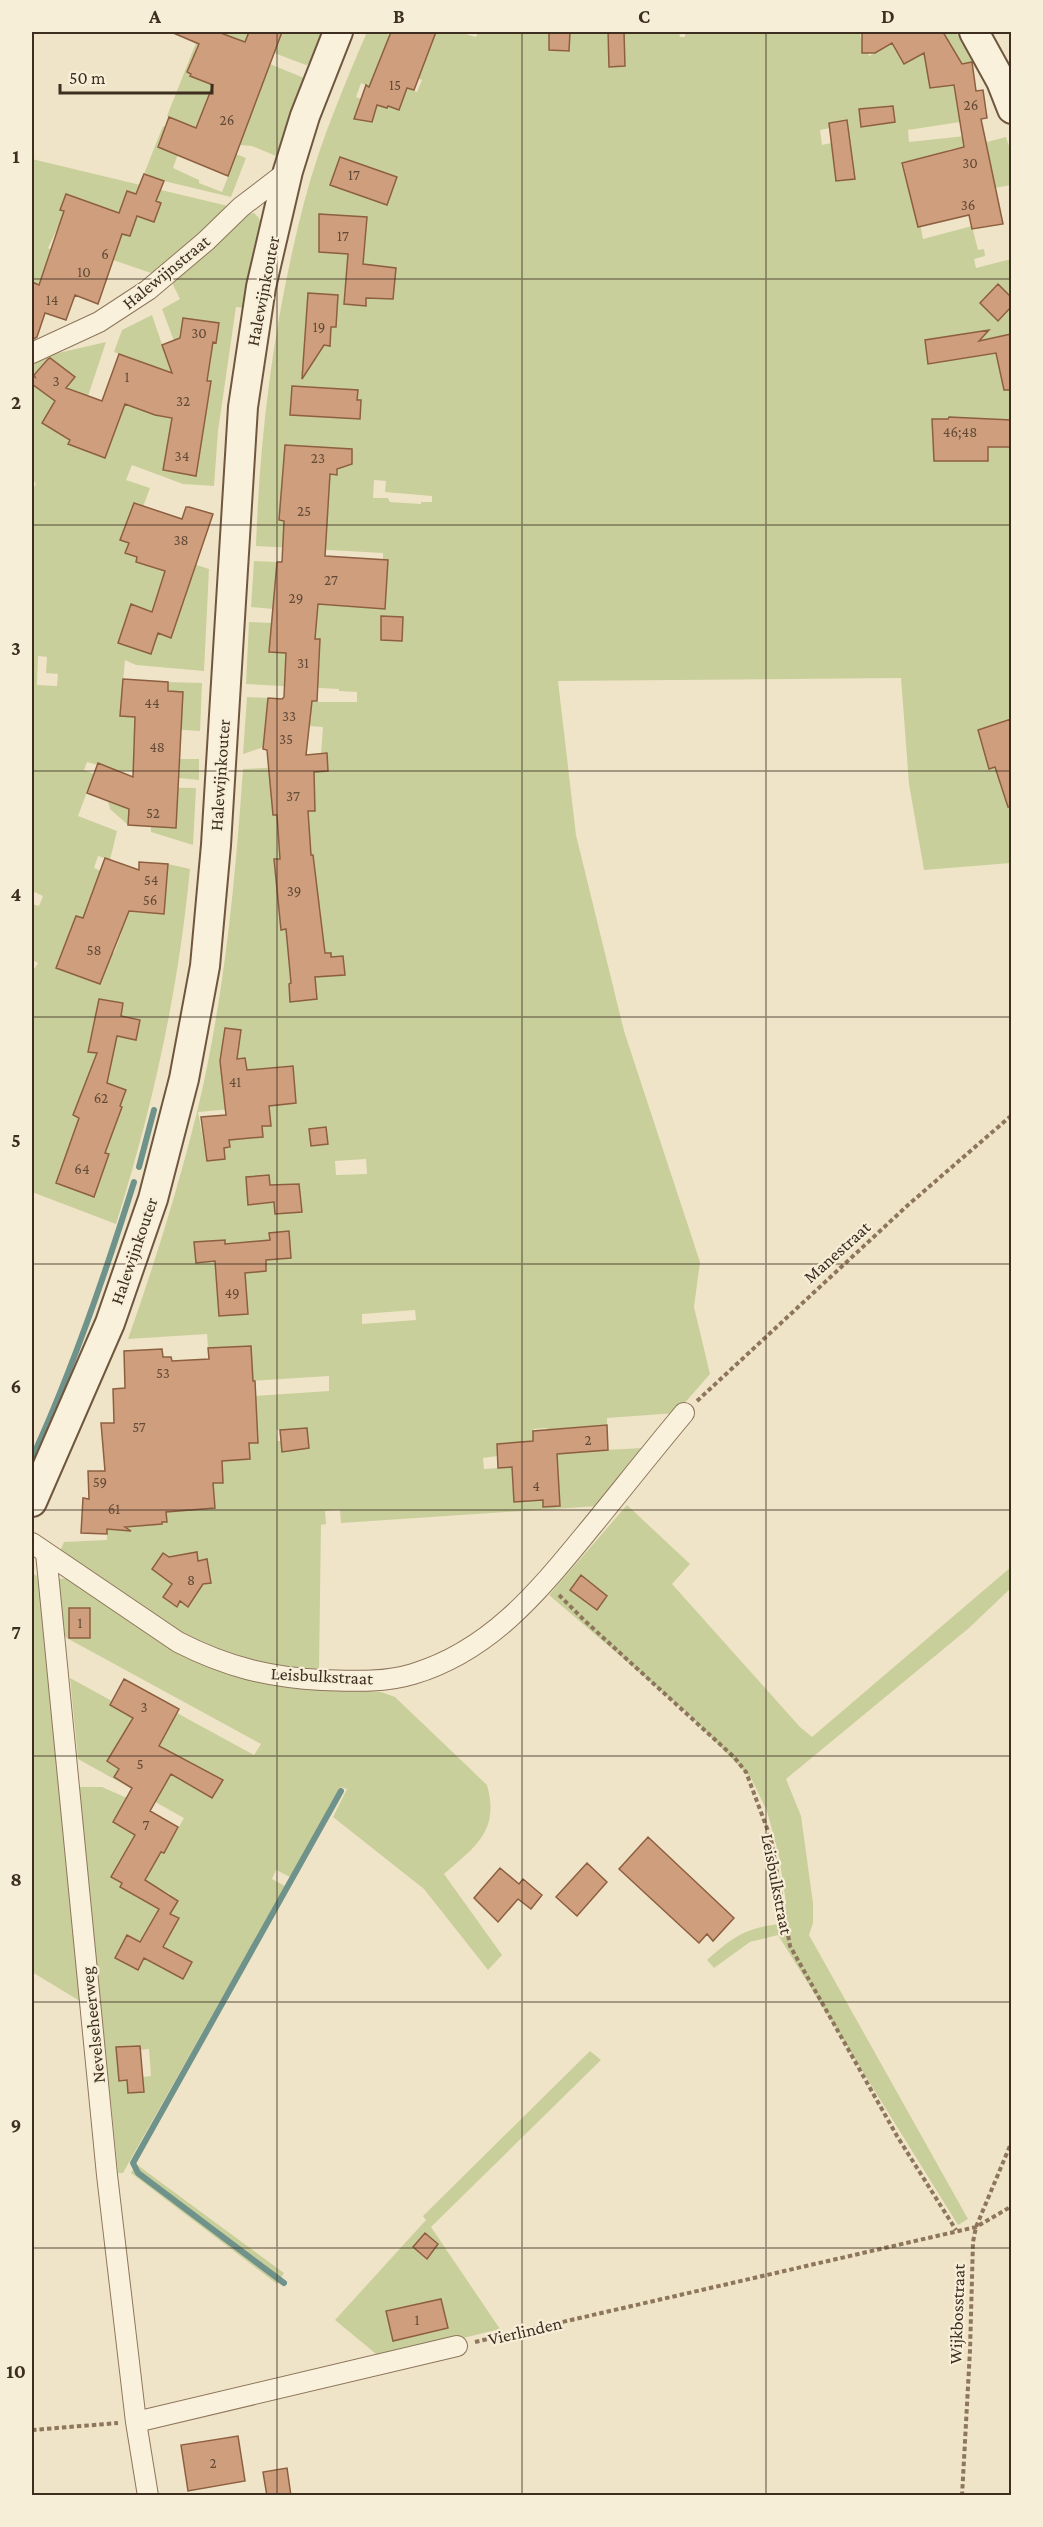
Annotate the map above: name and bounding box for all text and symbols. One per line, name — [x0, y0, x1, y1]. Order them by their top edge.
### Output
text: A — [148, 5, 162, 27]
text: B — [393, 5, 405, 27]
text: C — [638, 5, 650, 27]
text: D — [881, 5, 895, 27]
scale bar — [60, 57, 212, 95]
text: 50 m — [69, 68, 106, 88]
house number: 15 — [389, 77, 401, 93]
house number: 26 — [964, 97, 978, 113]
house number: 26 — [220, 112, 234, 128]
text: 1 — [12, 145, 20, 167]
house number: 30 — [962, 155, 978, 171]
house number: 17 — [348, 167, 360, 183]
house number: 36 — [961, 197, 975, 213]
house number: 17 — [337, 228, 349, 244]
street label: Halewijnstraat — [118, 230, 215, 314]
street label: Halewijnkouter — [243, 234, 285, 348]
house number: 6 — [101, 246, 109, 262]
house number: 10 — [77, 264, 91, 280]
house number: 14 — [46, 292, 58, 308]
house number: 19 — [313, 319, 325, 335]
house number: 30 — [191, 325, 207, 341]
house number: 1 — [125, 369, 130, 385]
house number: 3 — [52, 373, 60, 389]
text: 2 — [11, 391, 21, 413]
house number: 32 — [176, 393, 190, 409]
house number: 46;48 — [943, 424, 977, 441]
house number: 34 — [175, 448, 189, 464]
house number: 23 — [311, 450, 325, 466]
house number: 25 — [297, 503, 311, 519]
house number: 38 — [173, 532, 189, 548]
house number: 27 — [324, 572, 338, 588]
house number: 29 — [289, 590, 303, 606]
text: 3 — [11, 637, 21, 659]
house number: 31 — [297, 655, 309, 671]
house number: 44 — [144, 695, 160, 711]
house number: 33 — [282, 708, 296, 724]
street label: Halewijnkouter — [206, 718, 235, 832]
house number: 35 — [279, 731, 293, 747]
house number: 48 — [149, 739, 165, 755]
house number: 37 — [286, 788, 300, 804]
house number: 52 — [146, 805, 160, 821]
house number: 54 — [144, 872, 158, 888]
text: 4 — [11, 883, 22, 905]
house number: 39 — [287, 883, 301, 899]
house number: 56 — [143, 892, 157, 908]
house number: 58 — [86, 942, 102, 958]
house number: 41 — [229, 1074, 241, 1090]
house number: 62 — [94, 1090, 108, 1106]
text: 5 — [11, 1129, 21, 1151]
house number: 64 — [74, 1161, 90, 1177]
street label: Halewijnkouter — [106, 1194, 163, 1308]
street label: Manestraat — [800, 1216, 875, 1287]
house number: 49 — [224, 1285, 240, 1301]
house number: 53 — [156, 1365, 170, 1381]
text: 6 — [11, 1375, 21, 1397]
house number: 57 — [132, 1419, 146, 1435]
house number: 2 — [584, 1432, 592, 1448]
house number: 59 — [93, 1474, 107, 1490]
house number: 4 — [532, 1478, 540, 1494]
house number: 61 — [108, 1501, 120, 1517]
house number: 8 — [187, 1572, 195, 1588]
house number: 1 — [78, 1615, 83, 1631]
text: 7 — [11, 1621, 21, 1643]
street label: Leisbulkstraat — [270, 1663, 375, 1689]
house number: 3 — [140, 1699, 148, 1715]
house number: 5 — [136, 1756, 144, 1772]
house number: 7 — [143, 1817, 150, 1833]
street label: Leisbulkstraat — [757, 1832, 797, 1937]
text: 8 — [10, 1868, 22, 1890]
street label: Nevelseheerweg — [77, 1965, 109, 2084]
text: 9 — [11, 2114, 21, 2136]
street label: Wijkbosstraat — [945, 2262, 970, 2365]
house number: 1 — [415, 2312, 420, 2328]
street label: Vierlinden — [486, 2313, 564, 2349]
text: 10 — [6, 2360, 26, 2382]
house number: 2 — [209, 2455, 217, 2471]

